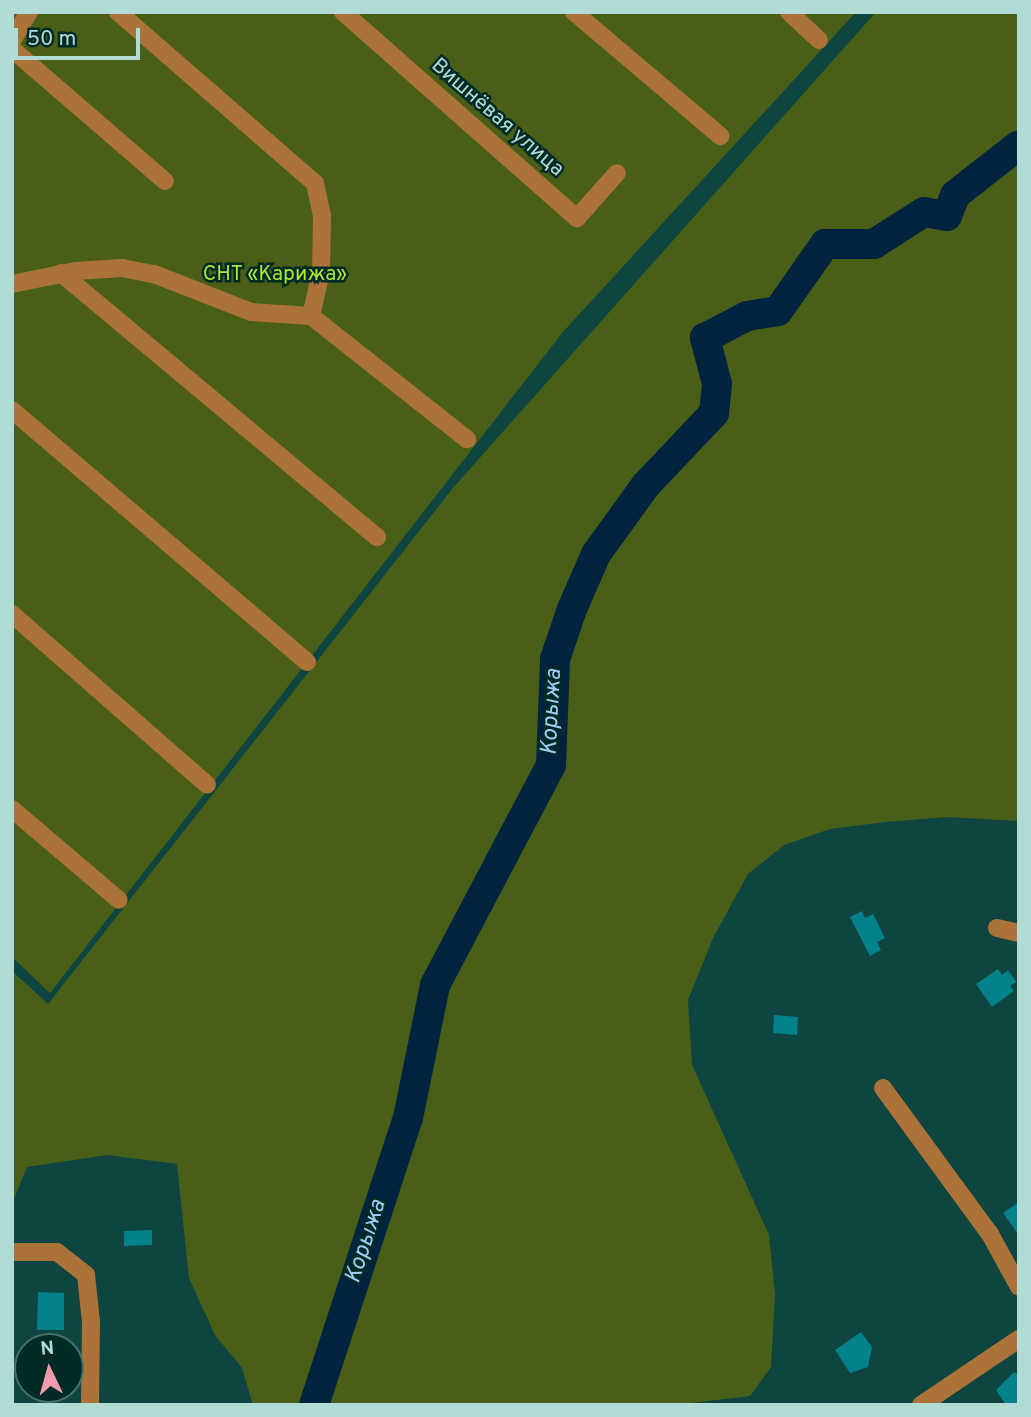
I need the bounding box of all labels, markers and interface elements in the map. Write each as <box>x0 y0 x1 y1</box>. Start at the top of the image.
scale bar <box>18 14 144 58</box>
text: 50 m <box>27 26 76 53</box>
street label: Вишнёвая улица <box>426 54 568 182</box>
park label: СНТ «Карижа» <box>202 262 348 288</box>
water label: Корыжа <box>537 668 569 756</box>
water label: Корыжа <box>341 1197 393 1287</box>
north arrow <box>14 1333 84 1403</box>
text: N <box>39 1337 55 1362</box>

